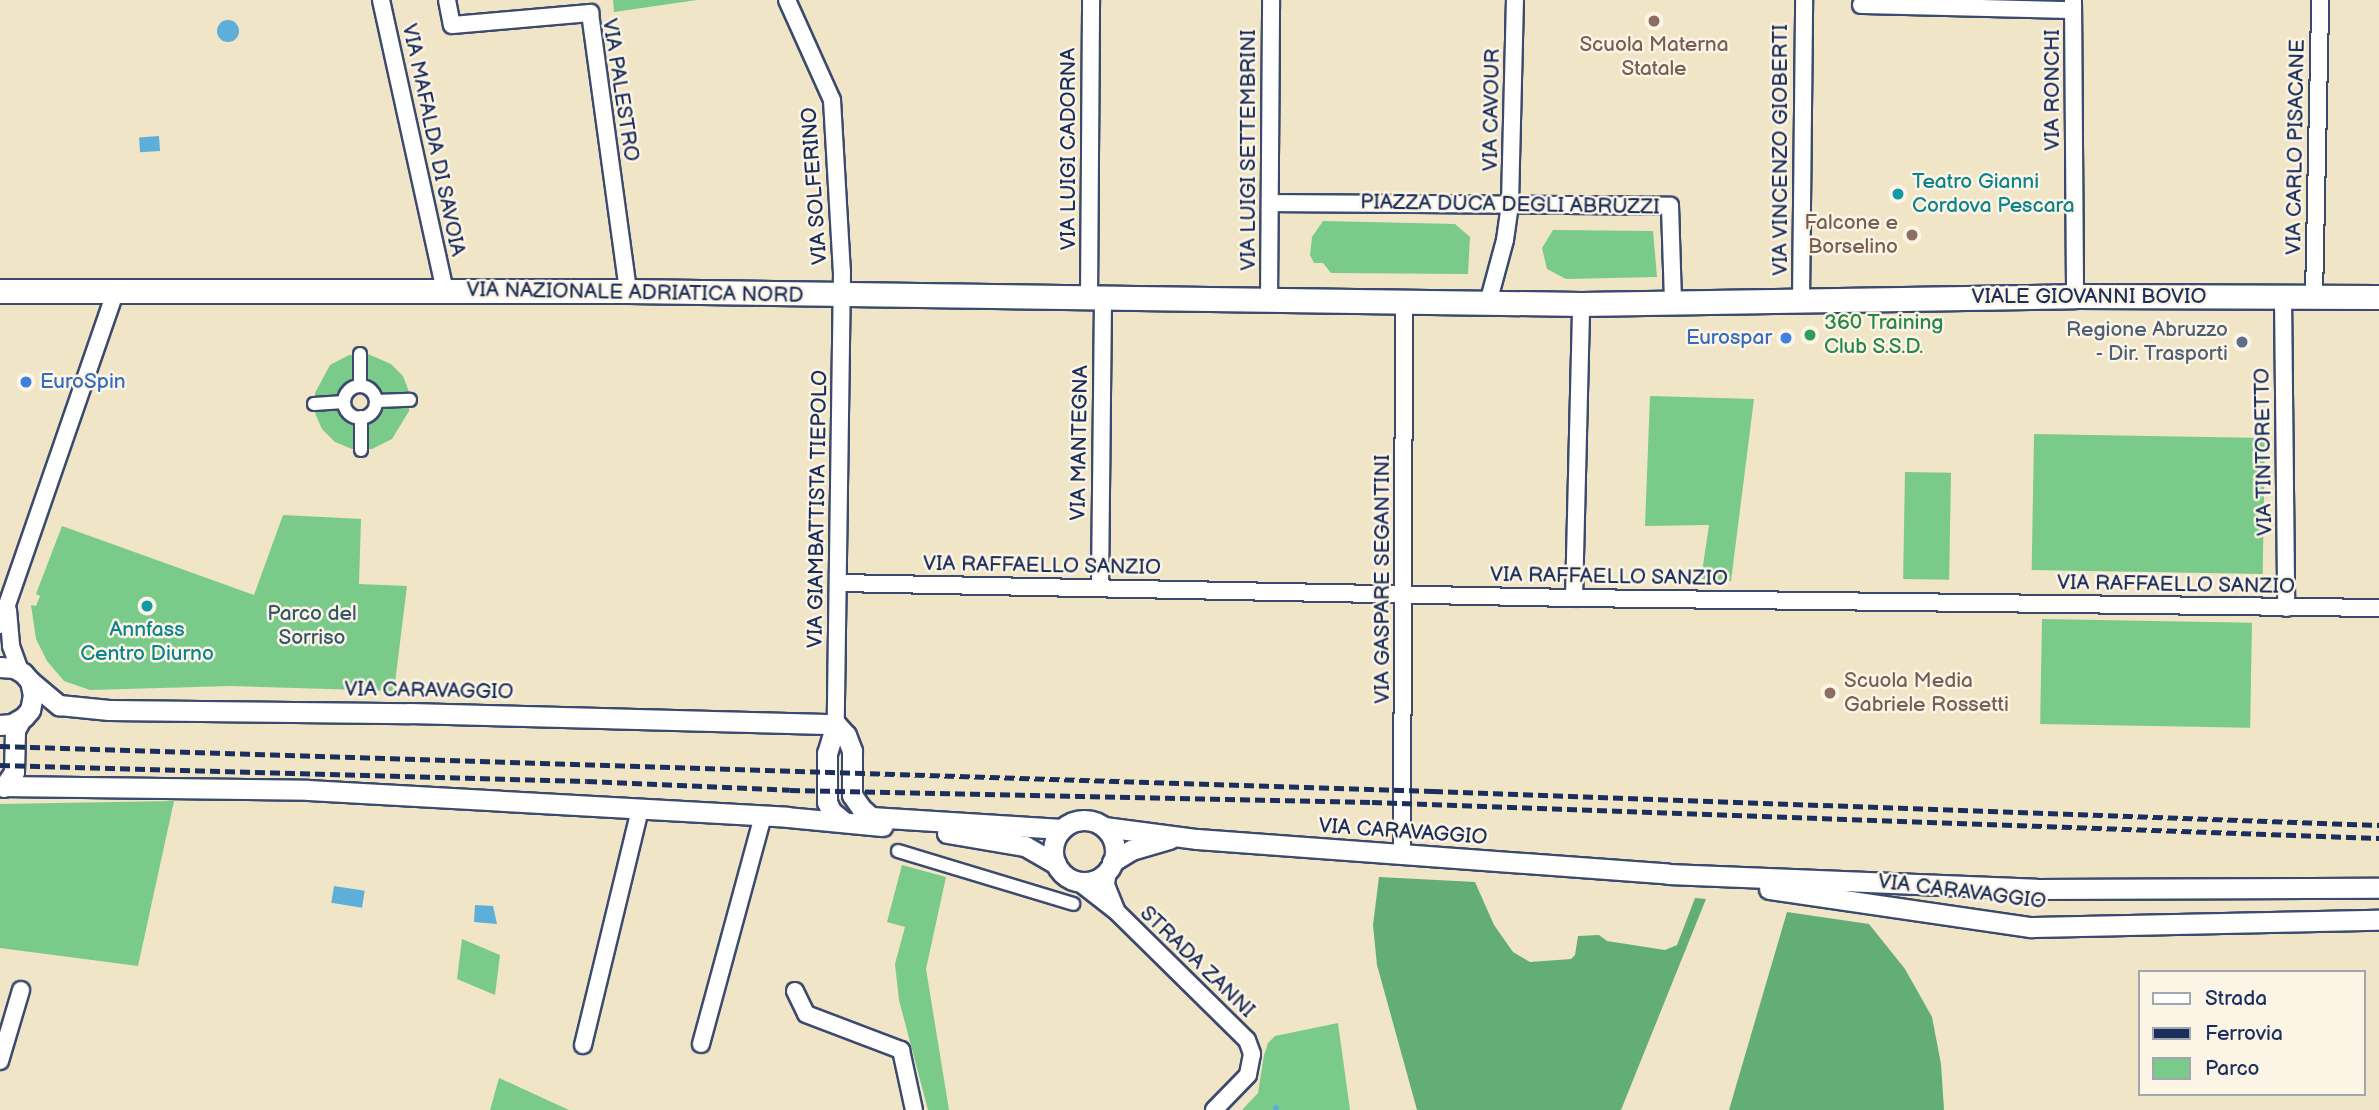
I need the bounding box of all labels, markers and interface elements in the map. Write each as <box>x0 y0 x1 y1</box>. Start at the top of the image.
marker: Scuola Materna Statale <box>1646 13 1662 29</box>
street label: VIA PALESTRO <box>596 17 644 163</box>
street label: VIA MAFALDA DI SAVOIA <box>396 21 470 259</box>
street label: VIA VINCENZO GIOBERTI <box>1768 24 1794 276</box>
street label: VIA LUIGI SETTEMBRINI <box>1236 29 1262 271</box>
street label: VIA RONCHI <box>2040 29 2066 151</box>
place label: Scuola Materna Statale <box>1579 32 1729 82</box>
street label: VIA CARLO PISACANE <box>2282 39 2310 255</box>
street label: VIA LUIGI CADORNA <box>1056 48 1082 250</box>
street label: VIA CAVOUR <box>1478 48 1506 172</box>
street label: VIA SOLFERINO <box>797 106 833 266</box>
place label: Teatro Gianni Cordova Pescara <box>1912 169 2075 219</box>
marker: Teatro Gianni Cordova Pescara <box>1890 186 1906 202</box>
street label: PIAZZA DUCA DEGLI ABRUZZI <box>1360 190 1660 220</box>
place label: Falcone e Borselino <box>1804 210 1898 260</box>
marker: Falcone e Borselino <box>1904 227 1920 243</box>
street label: VIA NAZIONALE ADRIATICA NORD <box>466 277 804 309</box>
street label: VIALE GIOVANNI BOVIO <box>1971 284 2207 310</box>
place label: 360 Training Club S.S.D. <box>1824 310 1944 360</box>
place label: Regione Abruzzo - Dir. Trasporti <box>2066 317 2228 367</box>
place label: Eurospar <box>1686 325 1772 351</box>
marker: 360 Training Club S.S.D. <box>1802 327 1818 343</box>
marker: Eurospar <box>1778 330 1794 346</box>
marker: Regione Abruzzo - Dir. Trasporti <box>2234 334 2250 350</box>
street label: VIA MANTEGNA <box>1066 365 1094 521</box>
street label: VIA TINTORETTO <box>2250 367 2278 537</box>
place label: EuroSpin <box>40 369 126 395</box>
street label: VIA GIAMBATTISTA TIEPOLO <box>803 369 833 649</box>
marker: EuroSpin <box>18 374 34 390</box>
street label: VIA GASPARE SEGANTINI <box>1370 454 1396 704</box>
street label: VIA RAFFAELLO SANZIO <box>923 551 1161 581</box>
street label: VIA RAFFAELLO SANZIO <box>1490 562 1728 592</box>
street label: VIA RAFFAELLO SANZIO <box>2057 570 2295 600</box>
marker: Annfass Centro Diurno <box>139 598 155 614</box>
park label: Parco del Sorriso <box>267 601 357 651</box>
place label: Annfass Centro Diurno <box>80 617 214 667</box>
place label: Scuola Media Gabriele Rossetti <box>1844 668 2009 718</box>
street label: VIA CARAVAGGIO <box>344 677 514 705</box>
marker: Scuola Media Gabriele Rossetti <box>1822 685 1838 701</box>
street label: VIA CARAVAGGIO <box>1318 814 1488 850</box>
street label: VIA CARAVAGGIO <box>1876 869 2048 915</box>
street label: STRADA ZANNI <box>1134 901 1260 1023</box>
legend <box>2138 970 2365 1096</box>
text: Strada <box>2205 986 2267 1011</box>
text: Ferrovia <box>2205 1021 2283 1046</box>
text: Parco <box>2205 1056 2260 1081</box>

